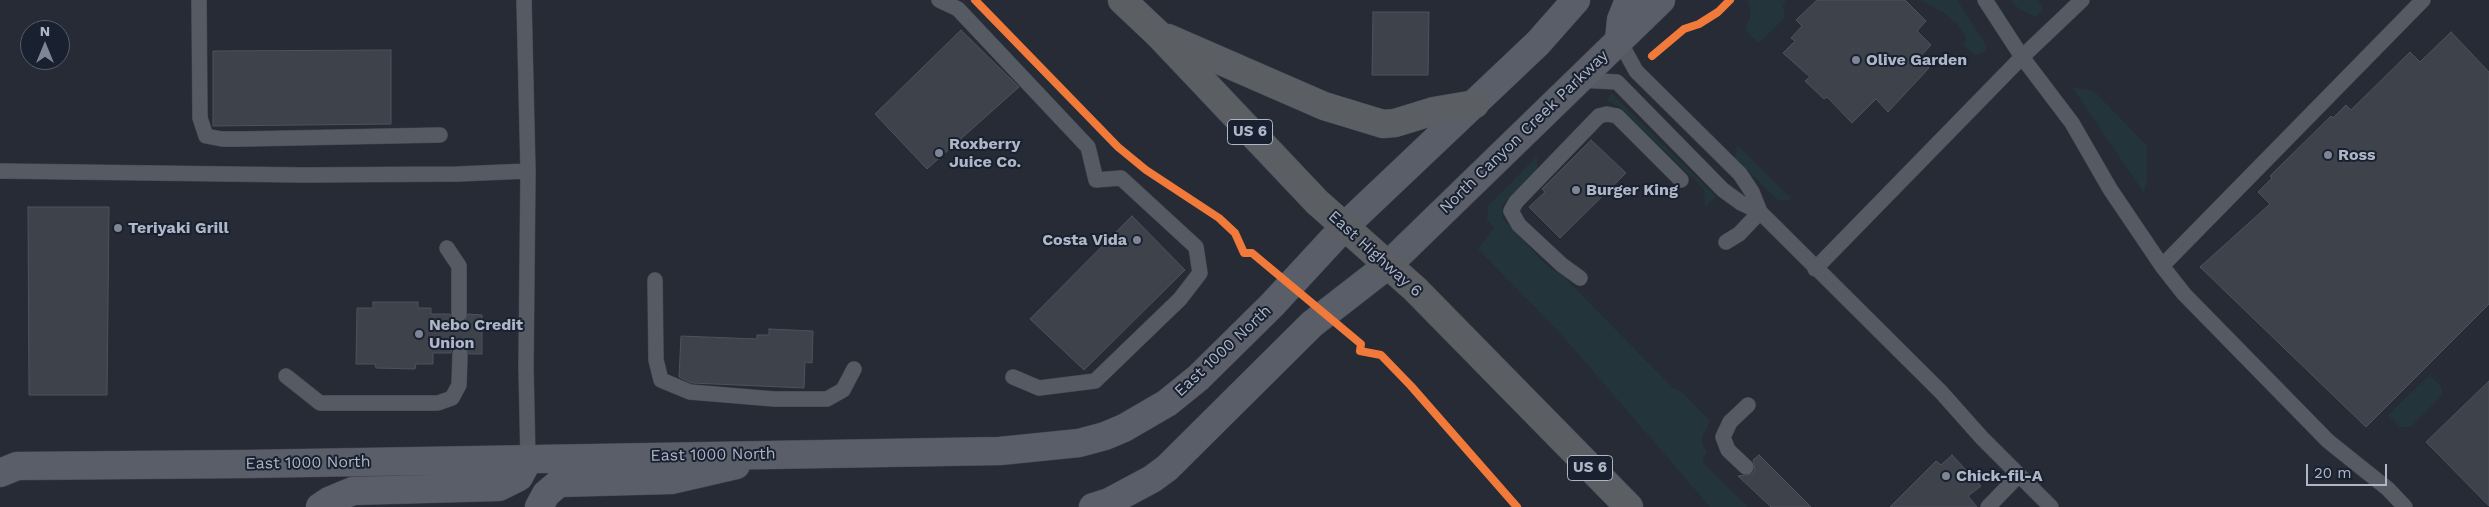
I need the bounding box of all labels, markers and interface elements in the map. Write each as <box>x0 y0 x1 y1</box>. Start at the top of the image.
north arrow <box>20 20 70 70</box>
text: N <box>40 23 50 39</box>
street label: North Canyon Creek Parkway <box>1436 46 1612 218</box>
place label: Olive Garden <box>1866 50 1967 70</box>
marker: Olive Garden <box>1850 54 1862 66</box>
road number: US 6 <box>1228 120 1272 144</box>
place label: Roxberry Juice Co. <box>949 134 1021 172</box>
place label: Ross <box>2338 145 2376 165</box>
marker: Roxberry Juice Co. <box>933 147 945 159</box>
marker: Ross <box>2322 149 2334 161</box>
place label: Burger King <box>1586 180 1678 200</box>
marker: Burger King <box>1570 184 1582 196</box>
street label: East Highway 6 <box>1324 207 1426 301</box>
place label: Teriyaki Grill <box>128 218 229 238</box>
marker: Teriyaki Grill <box>112 222 124 234</box>
place label: Costa Vida <box>1042 230 1127 250</box>
marker: Costa Vida <box>1131 234 1143 246</box>
street label: East 1000 North <box>1171 301 1275 401</box>
place label: Nebo Credit Union <box>429 315 523 353</box>
marker: Nebo Credit Union <box>413 328 425 340</box>
street label: East 1000 North <box>650 444 776 466</box>
street label: East 1000 North <box>245 452 371 474</box>
scale bar <box>2309 454 2390 486</box>
road number: US 6 <box>1568 456 1612 480</box>
text: 20 m <box>2314 464 2352 482</box>
place label: Chick-fil-A <box>1956 466 2043 486</box>
marker: Chick-fil-A <box>1940 470 1952 482</box>

